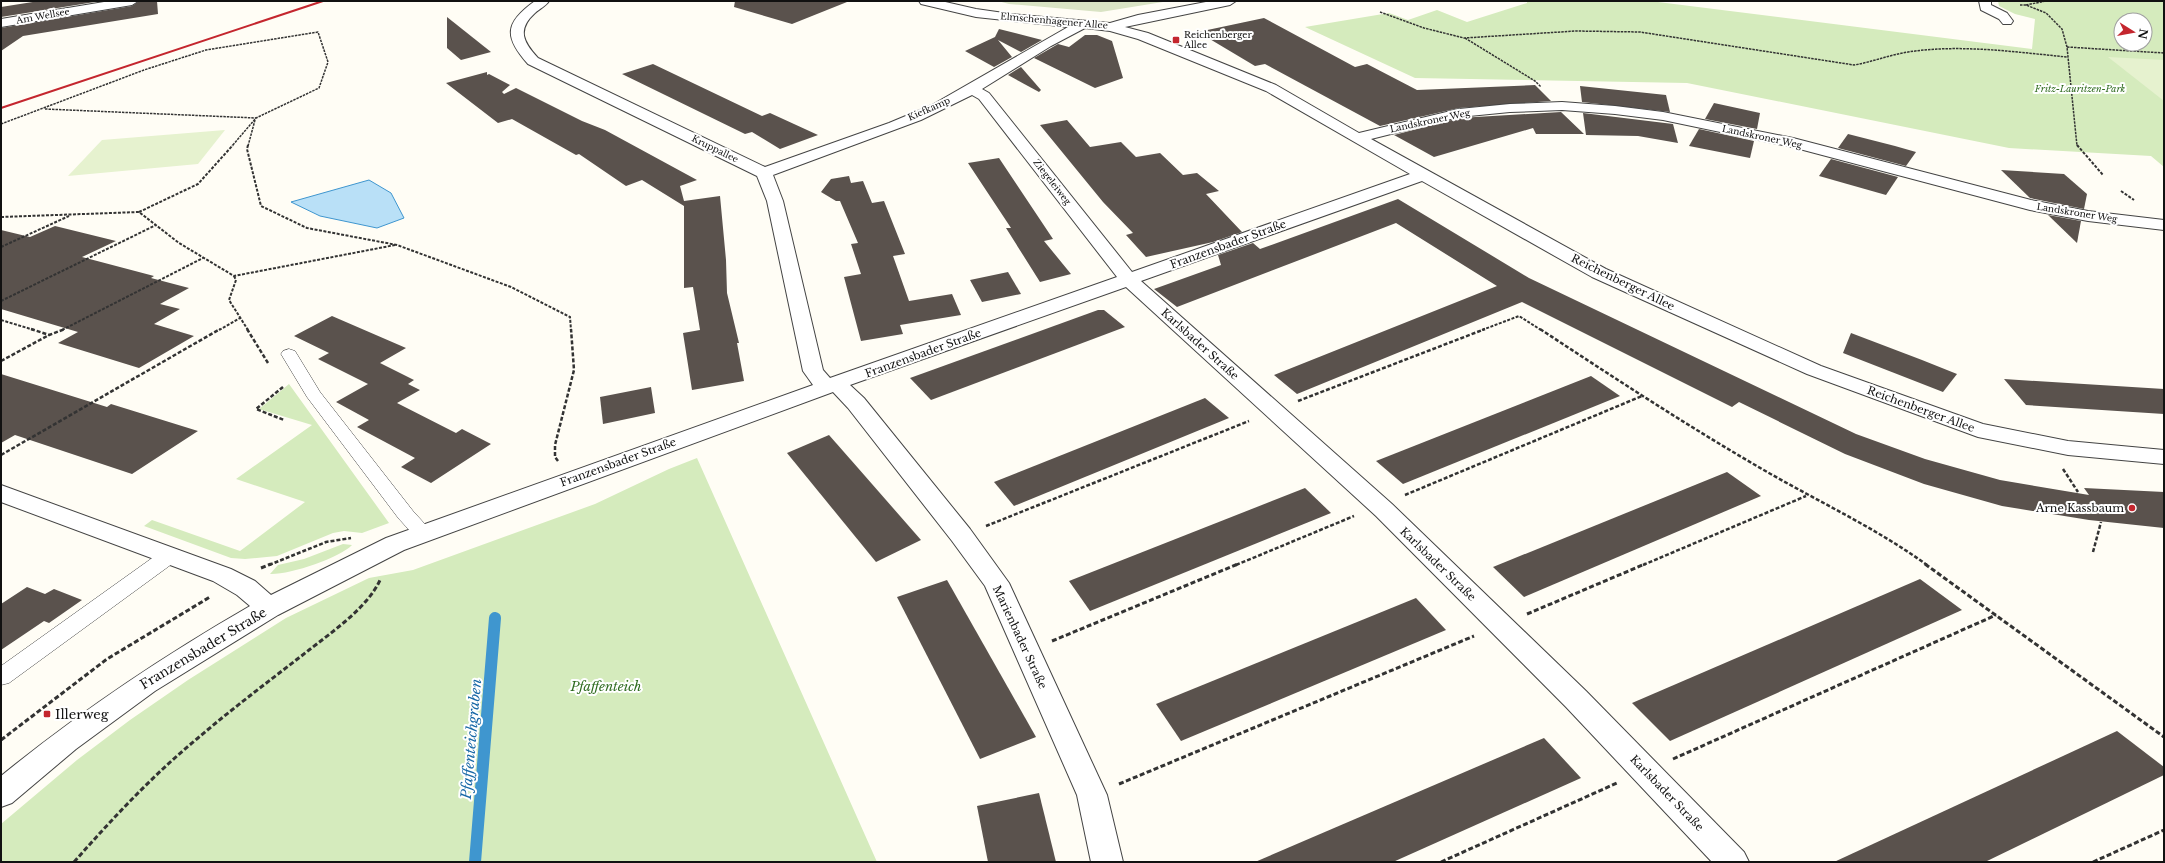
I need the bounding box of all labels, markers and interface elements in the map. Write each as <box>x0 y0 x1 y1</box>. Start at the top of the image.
street label: Am Wellsee <box>14 5 71 26</box>
street label: Elmschenhagener Allee <box>1000 10 1108 31</box>
north arrow <box>2113 12 2153 52</box>
text: N <box>2135 27 2151 41</box>
place label: Reichenberger Allee <box>1183 29 1252 50</box>
marker: Reichenberger Allee <box>1171 35 1181 45</box>
park label: Fritz-Lauritzen-Park <box>2034 83 2126 94</box>
street label: Kiefkamp <box>906 94 952 123</box>
street label: Landskroner Weg <box>1389 107 1472 134</box>
street label: Landskroner Weg <box>1721 123 1804 150</box>
street label: Kruppallee <box>690 132 740 165</box>
street label: Ziegeleiweg <box>1031 157 1074 207</box>
street label: Landskroner Weg <box>2036 201 2119 224</box>
street label: Franzensbader Straße <box>1168 216 1288 272</box>
street label: Reichenberger Allee <box>1569 251 1677 313</box>
street label: Karlsbader Straße <box>1158 305 1242 383</box>
street label: Franzensbader Straße <box>863 325 983 381</box>
street label: Reichenberger Allee <box>1865 383 1977 435</box>
street label: Franzensbader Straße <box>558 434 678 490</box>
place label: Arne Kassbaum <box>2035 501 2124 515</box>
marker: Arne Kassbaum <box>2127 503 2137 513</box>
street label: Karlsbader Straße <box>1397 524 1479 604</box>
street label: Marienbader Straße <box>990 583 1050 691</box>
street label: Franzensbader Straße <box>137 604 270 693</box>
water label: Pfaffenteichgraben <box>457 678 485 801</box>
park label: Pfaffenteich <box>570 678 641 695</box>
place label: Illerweg <box>55 706 109 723</box>
marker: Illerweg <box>42 709 52 719</box>
street label: Karlsbader Straße <box>1627 752 1707 834</box>

